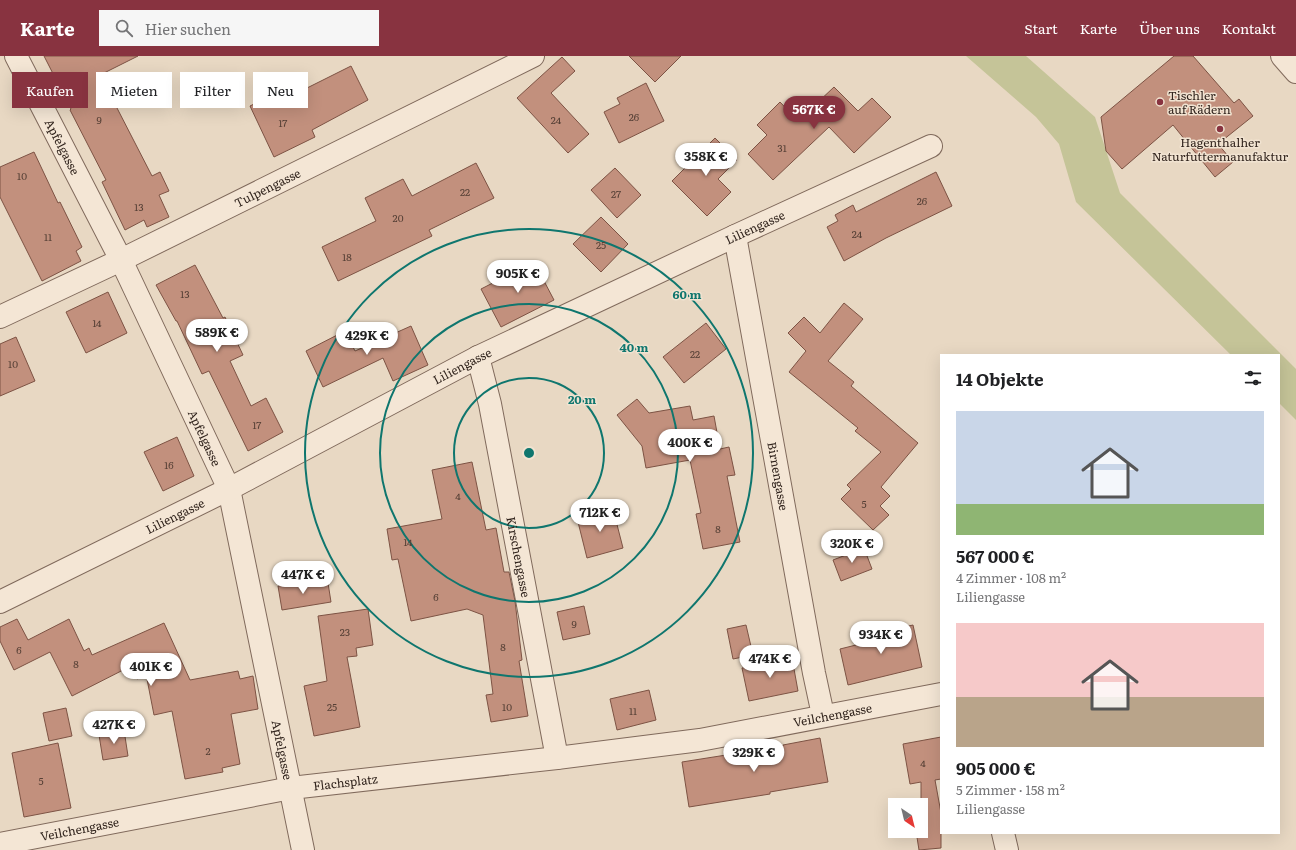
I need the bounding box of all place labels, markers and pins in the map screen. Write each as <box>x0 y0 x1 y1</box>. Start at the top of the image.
place label: Tischler auf Rädern <box>1168 86 1231 118</box>
pin: 567K € <box>781 96 847 130</box>
marker: Tischler auf Rädern <box>1155 97 1165 107</box>
marker: Hagenthalher Naturfuttermanufaktur <box>1215 124 1225 134</box>
place label: Hagenthalher Naturfuttermanufaktur <box>1152 133 1289 165</box>
pin: 358K € <box>673 143 739 177</box>
pin: 905K € <box>485 260 551 294</box>
pin: 589K € <box>184 319 250 353</box>
pin: 429K € <box>334 322 400 356</box>
pin: 400K € <box>657 429 723 463</box>
centre of rings <box>522 446 536 460</box>
pin: 712K € <box>567 499 633 533</box>
pin: 320K € <box>819 530 885 564</box>
pin: 447K € <box>270 561 336 595</box>
pin: 934K € <box>848 621 914 655</box>
pin: 474K € <box>737 645 803 679</box>
pin: 401K € <box>118 653 184 687</box>
pin: 427K € <box>81 711 147 745</box>
pin: 329K € <box>721 739 787 773</box>

